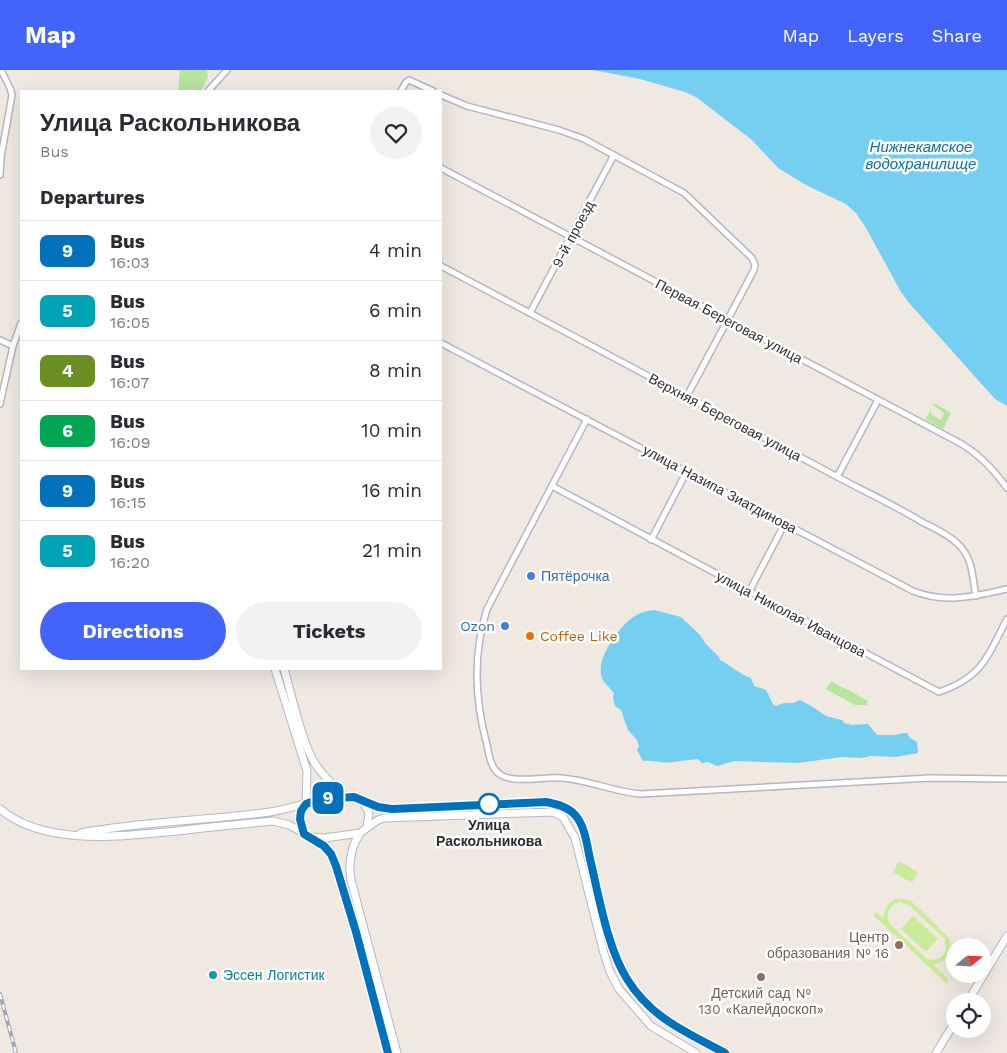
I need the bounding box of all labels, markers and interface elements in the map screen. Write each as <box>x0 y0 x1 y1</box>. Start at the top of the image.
text: Map <box>25 21 76 49</box>
text: Map <box>782 25 819 46</box>
text: Layers <box>847 25 904 46</box>
text: Share <box>932 25 982 46</box>
button: heart <box>370 107 422 159</box>
text: Улица Раскольникова <box>40 109 300 137</box>
water label: Нижнекамское водохранилище <box>866 138 976 173</box>
text: Bus <box>40 142 69 161</box>
text: Departures <box>40 186 145 209</box>
street label: 9-й проезд <box>549 198 597 270</box>
text: Bus <box>110 230 145 253</box>
text: 4 min <box>369 239 422 262</box>
text: 9 <box>62 240 73 261</box>
text: 16:03 <box>110 253 150 272</box>
street label: Первая Береговая улица <box>653 275 805 367</box>
text: Bus <box>110 290 145 313</box>
text: 6 min <box>369 299 422 322</box>
text: 5 <box>62 300 73 321</box>
text: 16:05 <box>110 313 150 332</box>
text: Bus <box>110 350 145 373</box>
text: 8 min <box>369 359 422 382</box>
text: 4 <box>62 360 73 381</box>
street label: Верхняя Береговая улица <box>646 370 804 464</box>
text: 16:07 <box>110 373 149 392</box>
text: Bus <box>110 410 145 433</box>
text: 10 min <box>361 419 422 442</box>
text: 6 <box>62 420 73 441</box>
text: 16:09 <box>110 433 151 452</box>
street label: улица Назипа Зиатдинова <box>640 442 800 536</box>
text: Bus <box>110 470 145 493</box>
text: 16 min <box>362 479 422 502</box>
text: 9 <box>62 480 73 501</box>
text: 16:15 <box>110 493 146 512</box>
text: Bus <box>110 530 145 553</box>
text: 21 min <box>362 539 422 562</box>
text: 5 <box>62 540 73 561</box>
text: 16:20 <box>110 553 150 572</box>
place label: Пятёрочка <box>541 568 610 584</box>
street label: улица Николая Иванцова <box>714 568 869 660</box>
marker: Пятёрочка <box>525 570 537 582</box>
button: Directions <box>40 602 226 660</box>
button: Tickets <box>236 602 422 660</box>
place label: Ozon <box>460 618 495 634</box>
marker: Ozon <box>499 620 511 632</box>
place label: Coffee Like <box>540 628 617 644</box>
marker: Coffee Like <box>524 630 536 642</box>
line badge: 9 <box>312 782 344 814</box>
text: 9 <box>322 787 334 808</box>
marker: Улица Раскольникова <box>478 793 500 815</box>
place label: Улица Раскольникова <box>436 817 542 849</box>
place label: Центр образования № 16 <box>767 929 889 961</box>
north arrow <box>946 938 991 982</box>
map controls <box>946 938 991 1038</box>
marker: Центр образования № 16 <box>893 939 905 951</box>
place label: Эссен Логистик <box>223 967 325 983</box>
marker: Эссен Логистик <box>207 969 219 981</box>
marker: Детский сад № 130 «Калейдоскоп» <box>755 971 767 983</box>
place label: Детский сад № 130 «Калейдоскоп» <box>698 985 824 1017</box>
button: locate <box>946 993 991 1038</box>

